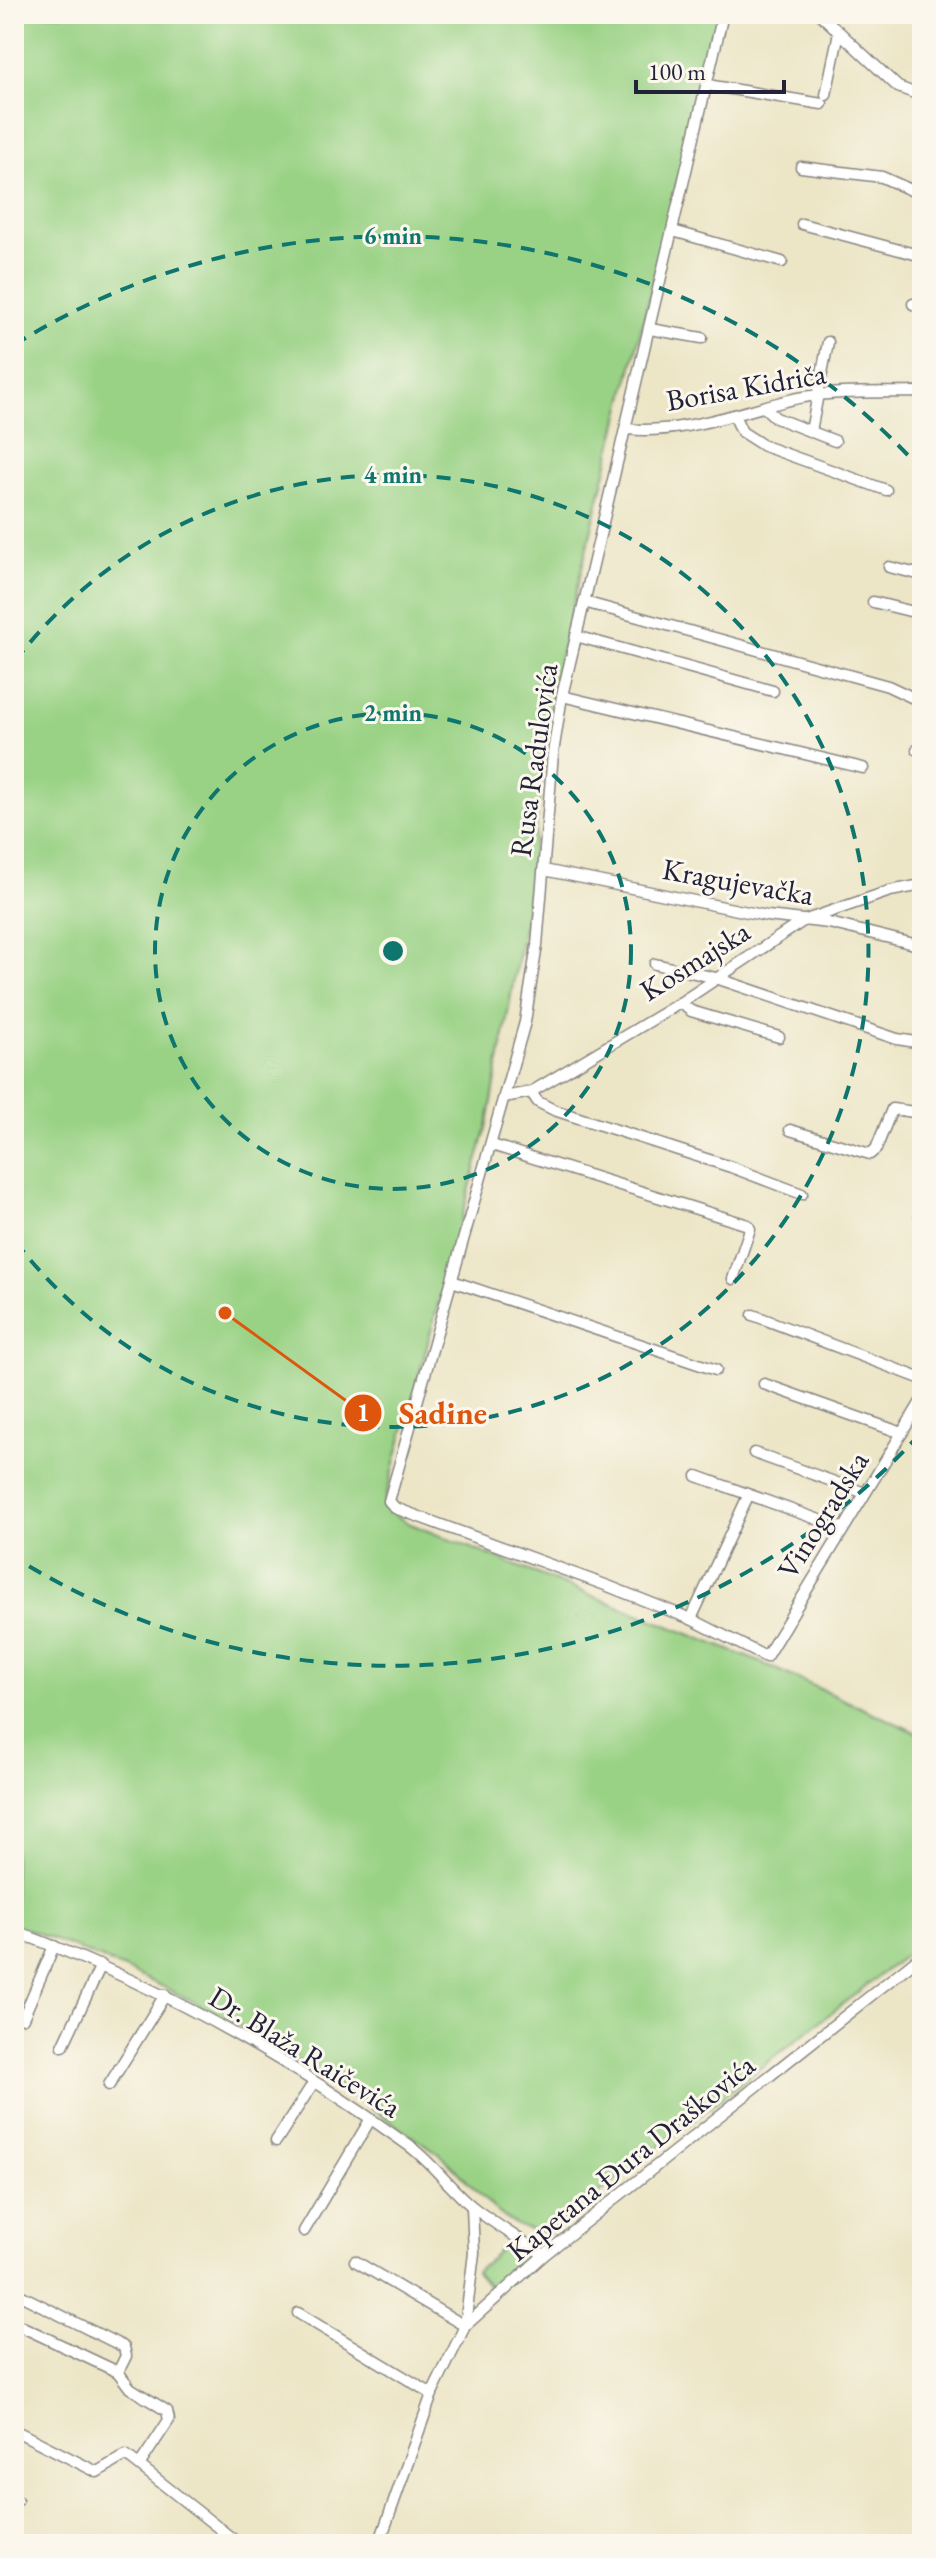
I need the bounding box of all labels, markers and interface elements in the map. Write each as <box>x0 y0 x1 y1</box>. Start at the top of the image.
scale bar <box>636 44 784 94</box>
text: 100 m <box>648 56 706 87</box>
text: 6 min <box>364 220 423 251</box>
street label: Borisa Kidriča <box>663 353 829 420</box>
text: 4 min <box>364 459 423 490</box>
street label: Rusa Radulovića <box>501 661 566 859</box>
text: 2 min <box>364 697 423 728</box>
street label: Kragujevačka <box>660 849 817 914</box>
street label: Kosmajska <box>632 912 757 1010</box>
centre of rings <box>379 937 407 965</box>
callout: Sadine <box>343 1385 503 1441</box>
text: Sadine <box>399 1392 487 1434</box>
text: 1 <box>357 1397 369 1428</box>
street label: Vinogradska <box>768 1444 877 1586</box>
street label: Dr. Blaža Raičevića <box>202 1977 409 2126</box>
street label: Kapetana Đura Draškovića <box>499 2045 763 2270</box>

